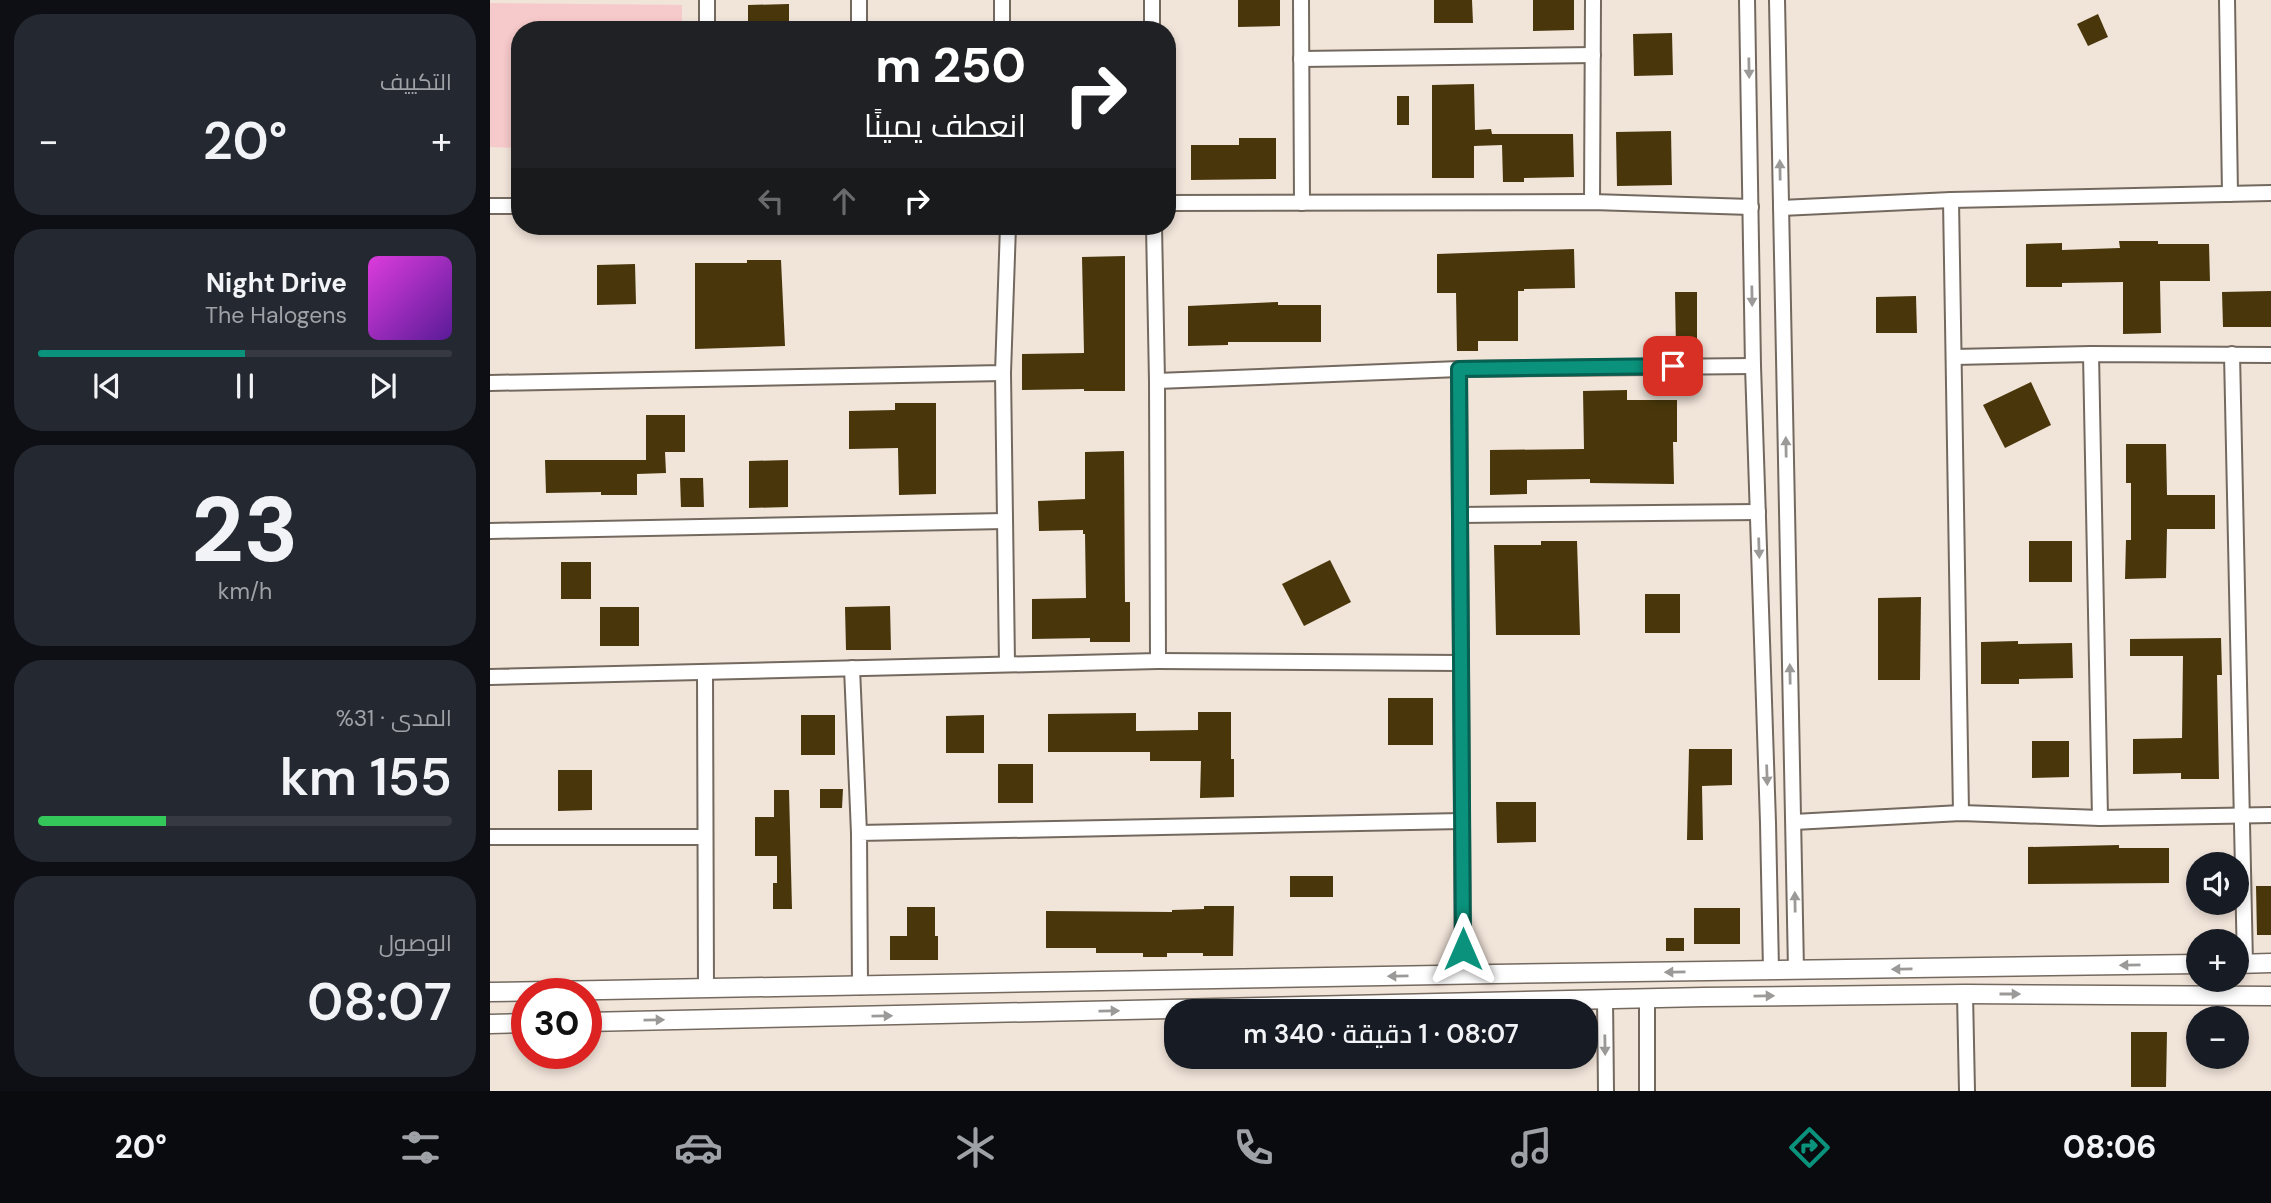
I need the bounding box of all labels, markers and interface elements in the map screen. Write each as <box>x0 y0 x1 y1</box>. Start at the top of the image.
text: 250 m <box>875 33 1026 97</box>
icon: right <box>1050 49 1141 140</box>
one-way arrow <box>1743 57 1755 79</box>
text: التكييف <box>380 67 452 97</box>
text: انعطف يمينًا <box>864 105 1026 147</box>
text: 20° <box>203 107 287 175</box>
text: − <box>38 116 59 166</box>
text: + <box>431 116 452 166</box>
one-way arrow <box>1774 159 1786 181</box>
icon: left <box>752 182 790 220</box>
icon: ahead <box>825 182 863 220</box>
icon: right <box>898 182 936 220</box>
text: Night Drive <box>206 266 347 300</box>
one-way arrow <box>1746 285 1758 307</box>
text: The Halogens <box>205 300 347 330</box>
pin <box>1643 336 1703 396</box>
icon: arrive <box>1654 347 1692 385</box>
icon: previous <box>88 367 126 405</box>
icon: pause <box>226 367 264 405</box>
icon: next <box>364 367 402 405</box>
one-way arrow <box>1780 436 1791 458</box>
text: 23 <box>191 471 299 589</box>
one-way arrow <box>1753 537 1765 559</box>
text: km/h <box>218 576 272 606</box>
one-way arrow <box>1785 663 1796 685</box>
text: المدى · 31% <box>336 703 452 733</box>
text: 155 km <box>280 743 452 811</box>
one-way arrow <box>1761 764 1772 786</box>
map controls <box>2186 852 2249 1069</box>
button: sound <box>2186 852 2249 915</box>
one-way arrow <box>1789 891 1801 913</box>
position arrow <box>1426 912 1500 986</box>
text: الوصول <box>379 928 452 958</box>
button: + <box>2186 929 2249 992</box>
one-way arrow <box>2119 960 2141 971</box>
one-way arrow <box>1891 963 1913 974</box>
one-way arrow <box>1664 966 1686 977</box>
text: 08:07 <box>307 968 452 1036</box>
one-way arrow <box>1387 970 1409 982</box>
speed limit sign: 30 <box>511 978 602 1069</box>
one-way arrow <box>2000 989 2022 1000</box>
one-way arrow <box>1753 990 1775 1002</box>
one-way arrow <box>1099 1005 1121 1016</box>
button: − <box>2186 1006 2249 1069</box>
one-way arrow <box>871 1010 893 1022</box>
one-way arrow <box>644 1015 666 1026</box>
text: 08:07 · 1 دقيقة · 340 m <box>1243 1017 1519 1051</box>
one-way arrow <box>1600 1034 1611 1056</box>
icon: filters <box>396 1123 445 1172</box>
icon: car <box>674 1123 723 1172</box>
icon: climate <box>951 1123 1000 1172</box>
icon: phone <box>1229 1123 1278 1172</box>
icon: music <box>1507 1123 1556 1172</box>
icon: directions <box>1785 1123 1834 1172</box>
text: 20° <box>114 1126 167 1168</box>
text: 08:06 <box>2063 1126 2157 1168</box>

